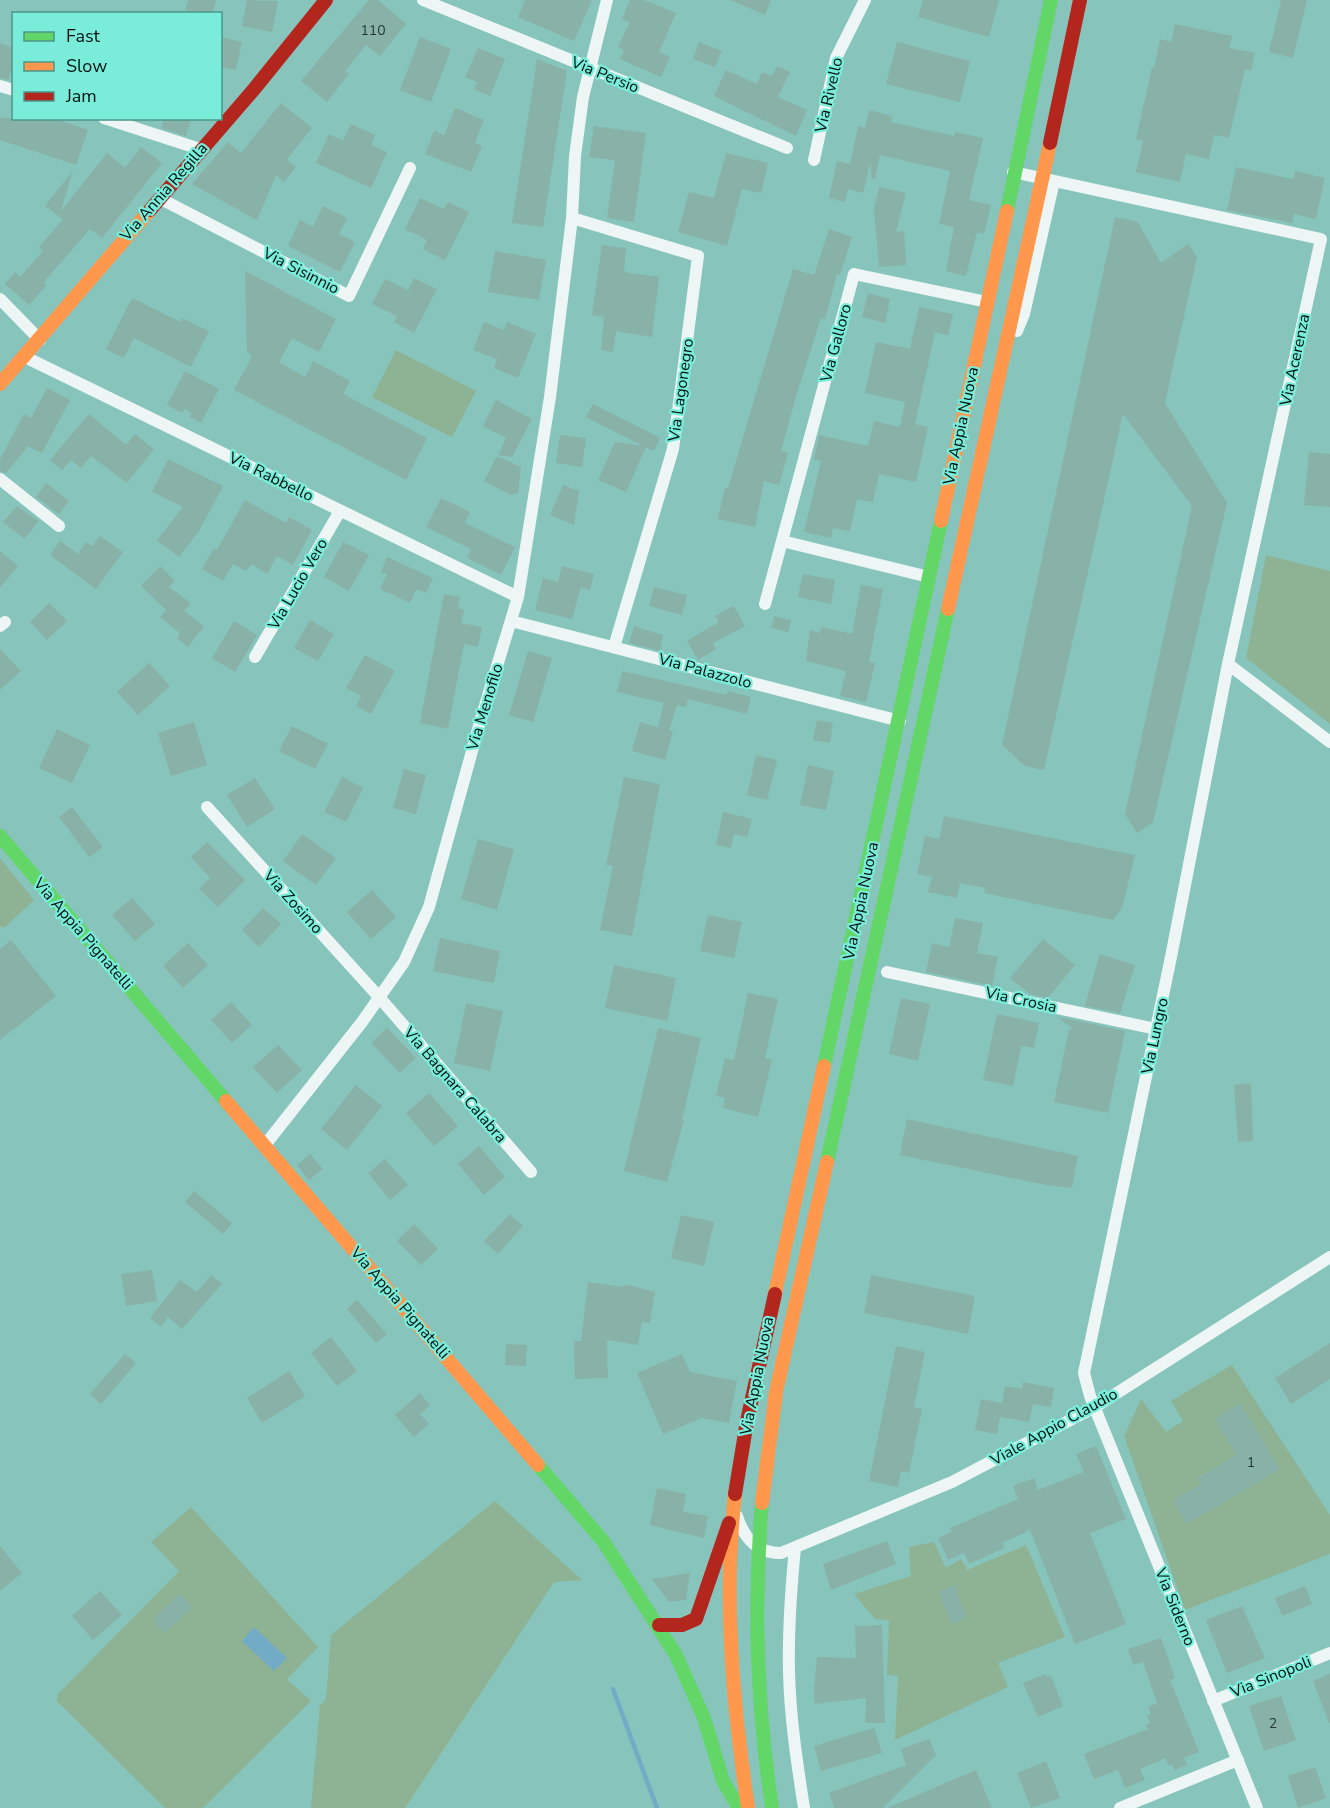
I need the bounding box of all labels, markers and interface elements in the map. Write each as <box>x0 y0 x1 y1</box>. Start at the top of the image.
legend <box>12 12 222 120</box>
house number: 110 <box>360 21 386 40</box>
text: Fast <box>66 24 101 48</box>
street label: Via Persio <box>567 51 642 99</box>
text: Slow <box>66 54 107 78</box>
street label: Via Rivello <box>809 55 848 136</box>
text: Jam <box>65 84 97 108</box>
street label: Via Annia Regilla <box>115 138 213 247</box>
street label: Via Sisinnio <box>258 242 343 300</box>
street label: Via Galloro <box>815 301 857 386</box>
street label: Via Acerenza <box>1274 312 1316 409</box>
street label: Via Lagonegro <box>663 337 699 444</box>
street label: Via Appia Nuova <box>938 365 984 488</box>
street label: Via Rabbello <box>224 447 317 507</box>
street label: Via Lucio Vero <box>262 534 333 635</box>
street label: Via Palazzolo <box>655 648 754 694</box>
street label: Via Menofilo <box>461 661 509 754</box>
street label: Via Appia Nuova <box>838 840 884 963</box>
street label: Via Zosimo <box>258 864 328 939</box>
street label: Via Appia Pignatelli <box>27 872 138 995</box>
street label: Via Crosia <box>982 981 1059 1018</box>
street label: Via Lungro <box>1136 996 1174 1077</box>
street label: Via Bagnara Calabra <box>398 1021 512 1148</box>
street label: Via Appia Pignatelli <box>344 1241 455 1364</box>
street label: Via Appia Nuova <box>735 1315 779 1438</box>
street label: Viale Appio Claudio <box>986 1383 1122 1472</box>
house number: 1 <box>1247 1453 1255 1472</box>
street label: Via Siderno <box>1149 1564 1201 1649</box>
street label: Via Sinopoli <box>1226 1651 1315 1704</box>
house number: 2 <box>1269 1714 1277 1733</box>

